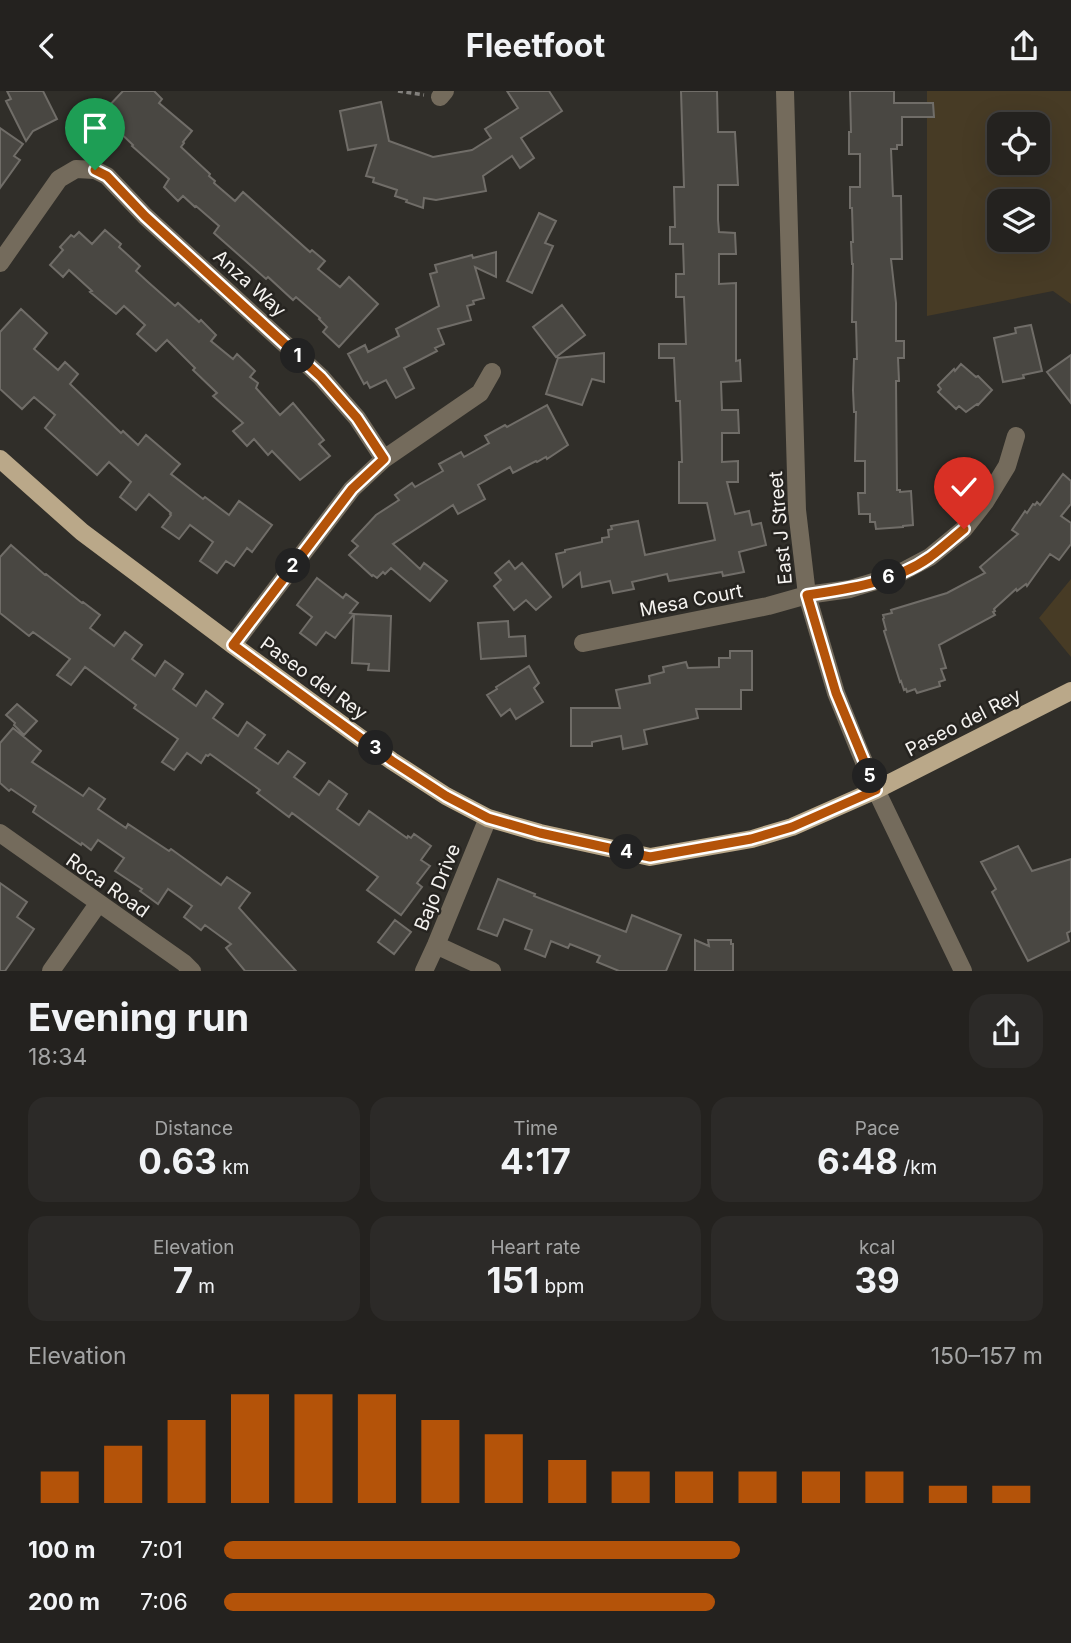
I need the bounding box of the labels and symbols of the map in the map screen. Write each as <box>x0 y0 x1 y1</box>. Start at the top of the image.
pin <box>65 98 125 170</box>
street label: Anza Way <box>209 245 291 322</box>
pin: 1 <box>280 338 316 373</box>
pin <box>934 457 994 529</box>
street label: East J Street <box>764 470 797 585</box>
pin: 2 <box>276 549 310 583</box>
pin: 6 <box>872 559 906 595</box>
street label: Mesa Court <box>638 579 745 622</box>
street label: Paseo del Rey <box>256 632 372 725</box>
street label: Paseo del Rey <box>902 683 1025 761</box>
pin: 3 <box>358 731 394 765</box>
pin: 5 <box>852 759 888 793</box>
pin: 4 <box>610 835 644 869</box>
street label: Bajo Drive <box>410 840 465 934</box>
street label: Roca Road <box>62 848 154 922</box>

